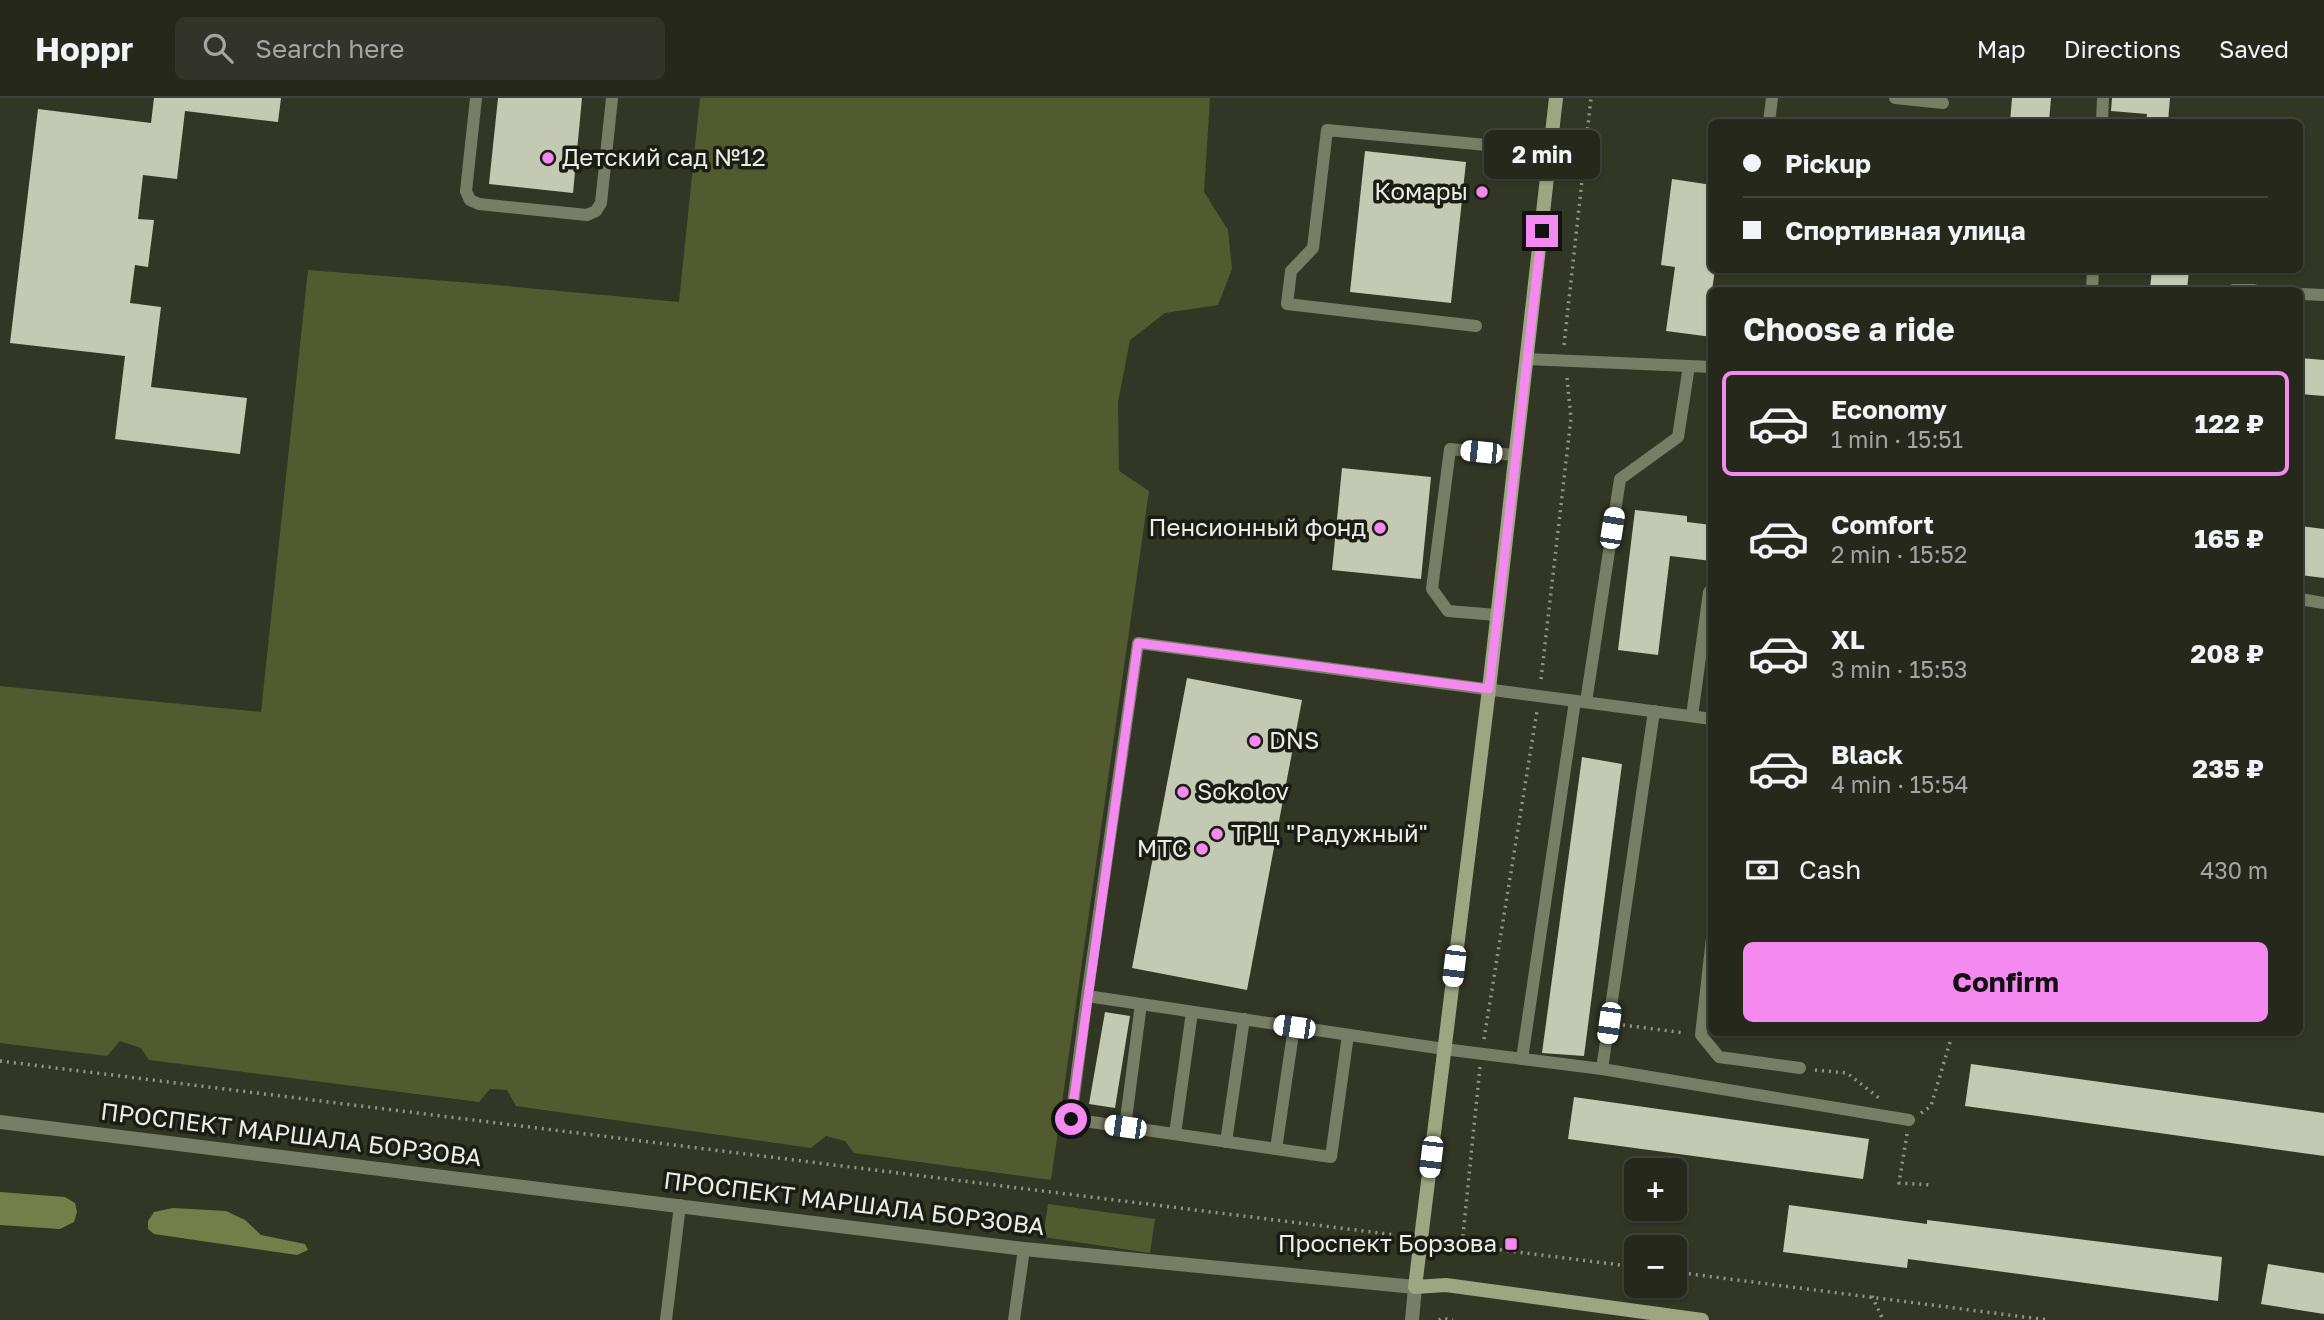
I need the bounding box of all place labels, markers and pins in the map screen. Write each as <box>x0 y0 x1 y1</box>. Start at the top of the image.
place label: Детский сад №12 <box>562 142 766 171</box>
marker: Детский сад №12 <box>540 150 556 166</box>
place label: Комары <box>1374 176 1468 205</box>
marker: Комары <box>1474 184 1490 200</box>
place label: Пенсионный фонд <box>1149 512 1366 541</box>
marker: Пенсионный фонд <box>1372 520 1388 536</box>
place label: DNS <box>1269 725 1319 754</box>
marker: DNS <box>1247 733 1263 749</box>
place label: Sokolov <box>1197 776 1289 805</box>
marker: Sokolov <box>1175 784 1191 800</box>
place label: ТРЦ "Радужный" <box>1231 818 1428 847</box>
marker: ТРЦ "Радужный" <box>1209 826 1225 842</box>
place label: МТС <box>1137 833 1188 862</box>
marker: МТС <box>1194 841 1210 857</box>
place label: Проспект Борзова <box>1278 1228 1497 1257</box>
marker: Проспект Борзова <box>1503 1236 1519 1252</box>

